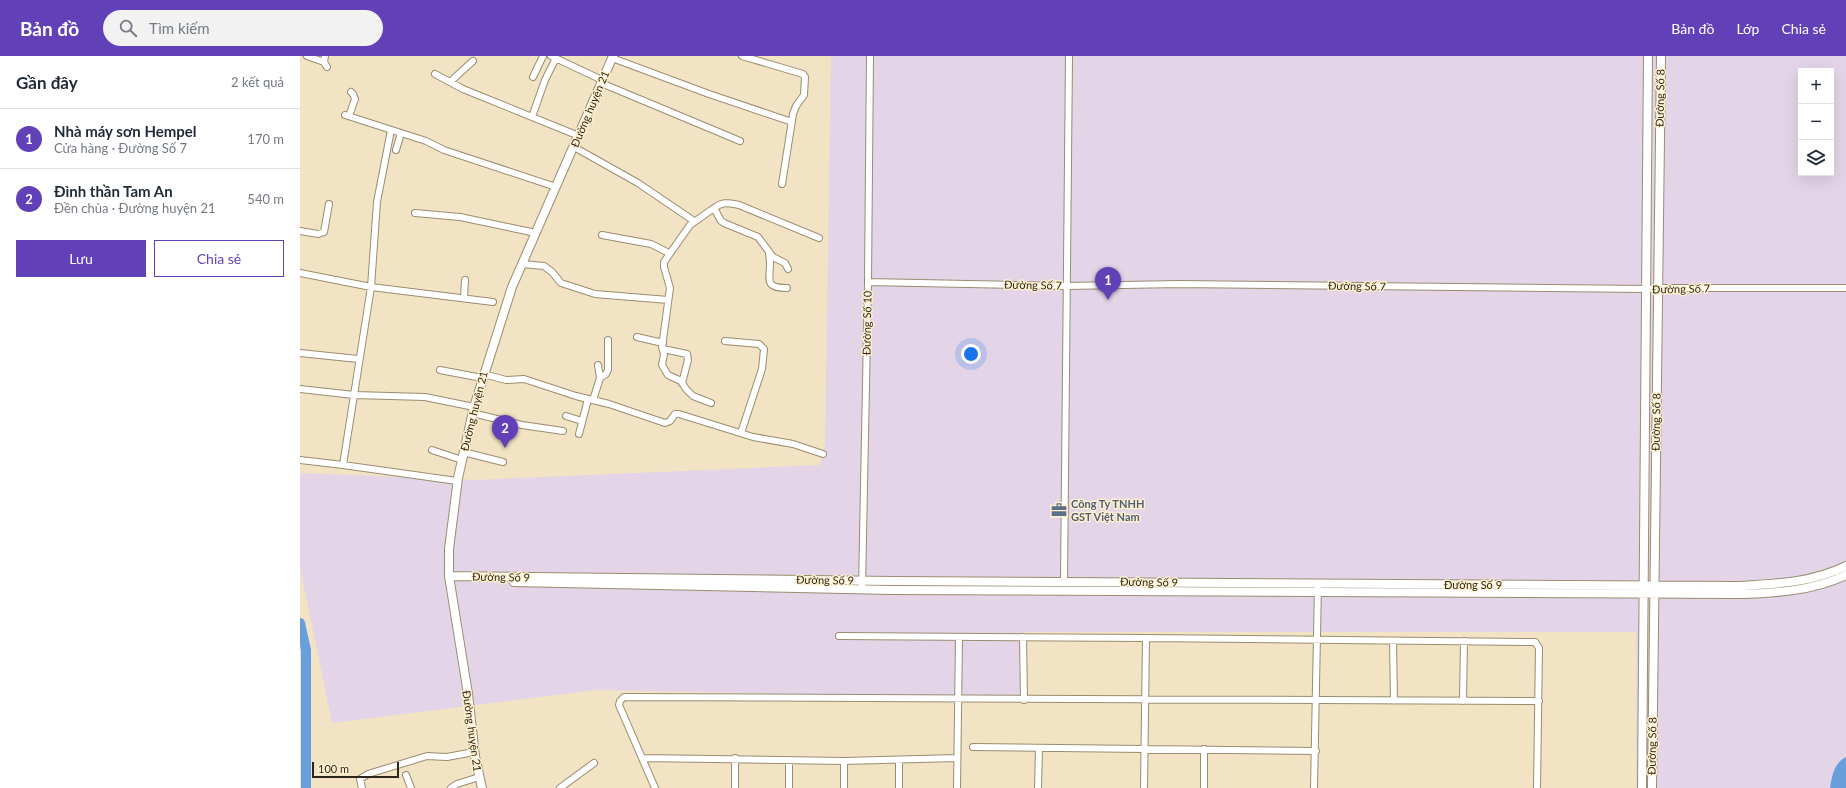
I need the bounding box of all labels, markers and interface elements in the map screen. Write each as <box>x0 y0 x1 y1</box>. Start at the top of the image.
search box <box>103 10 383 46</box>
text: Bản đồ <box>20 17 79 40</box>
icon: search <box>117 17 139 39</box>
text: Tìm kiếm <box>149 19 210 37</box>
text: Bản đồ <box>1671 20 1714 37</box>
text: Lớp <box>1736 20 1759 37</box>
text: Chia sẻ <box>1781 20 1826 37</box>
map controls <box>1798 68 1834 176</box>
button: + <box>1798 68 1834 104</box>
street label: Đường huyện 21 <box>568 69 612 149</box>
street label: Đường Số 8 <box>1652 69 1667 127</box>
text: Gần đây <box>16 72 78 93</box>
text: 2 kết quả <box>231 74 284 90</box>
button: − <box>1798 104 1834 140</box>
text: Nhà máy sơn Hempel <box>54 122 197 140</box>
text: 1 <box>25 131 33 147</box>
text: 170 m <box>247 131 284 147</box>
text: Cửa hàng · Đường Số 7 <box>54 140 187 156</box>
button: layers <box>1798 140 1834 176</box>
text: Đình thần Tam An <box>54 182 173 200</box>
text: 2 <box>25 191 33 207</box>
text: 540 m <box>247 191 284 207</box>
text: Đền chùa · Đường huyện 21 <box>54 200 215 216</box>
button: Lưu <box>16 240 146 277</box>
button: Chia sẻ <box>154 240 284 277</box>
pin: 1 <box>1095 267 1121 300</box>
street label: Đường Số 7 <box>1004 277 1062 292</box>
street label: Đường Số 7 <box>1328 278 1386 293</box>
street label: Đường Số 7 <box>1652 281 1710 296</box>
street label: Đường Số 10 <box>859 290 874 355</box>
your location <box>961 344 981 364</box>
street label: Đường huyện 21 <box>457 370 490 452</box>
street label: Đường Số 8 <box>1648 393 1663 451</box>
pin: 2 <box>492 415 518 448</box>
place label: Công Ty TNHH GST Việt Nam <box>1071 497 1144 523</box>
office icon: Công Ty TNHH GST Việt Nam <box>1050 501 1068 519</box>
street label: Đường Số 9 <box>472 569 530 584</box>
street label: Đường Số 9 <box>796 572 854 587</box>
street label: Đường Số 9 <box>1120 574 1178 589</box>
street label: Đường Số 9 <box>1444 578 1502 591</box>
street label: Đường huyện 21 <box>460 689 485 772</box>
street label: Đường Số 8 <box>1644 717 1659 775</box>
scale bar <box>312 760 399 779</box>
text: 100 m <box>318 762 349 775</box>

